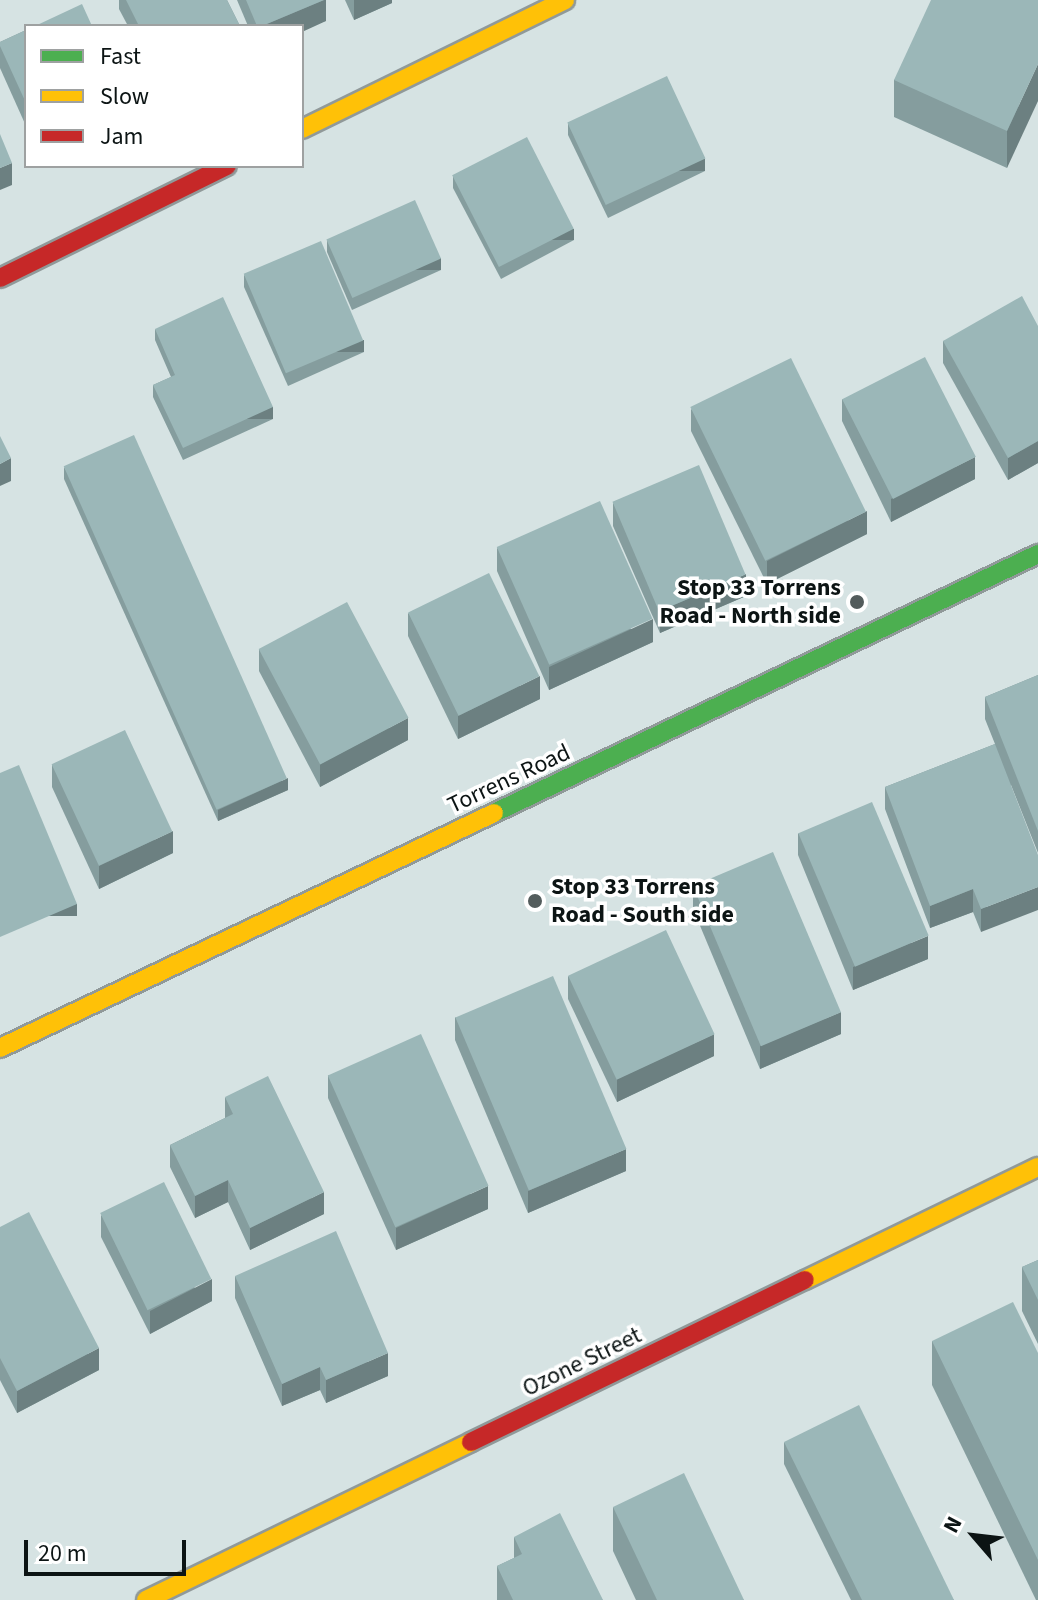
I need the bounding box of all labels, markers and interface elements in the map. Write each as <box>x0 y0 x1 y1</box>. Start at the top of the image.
legend <box>24 24 304 168</box>
text: Fast <box>100 39 141 74</box>
text: Slow <box>100 79 149 114</box>
text: Jam <box>100 119 144 154</box>
place label: Stop 33 Torrens Road - North side <box>660 574 841 630</box>
marker: Stop 33 Torrens Road - North side <box>848 593 866 611</box>
street label: Torrens Road <box>443 738 575 820</box>
place label: Stop 33 Torrens Road - South side <box>551 873 734 929</box>
marker: Stop 33 Torrens Road - South side <box>526 892 544 910</box>
street label: Ozone Street <box>518 1321 646 1403</box>
north arrow <box>934 1496 1014 1576</box>
text: N <box>935 1511 970 1539</box>
scale bar <box>28 1524 190 1574</box>
text: 20 m <box>38 1536 87 1571</box>

